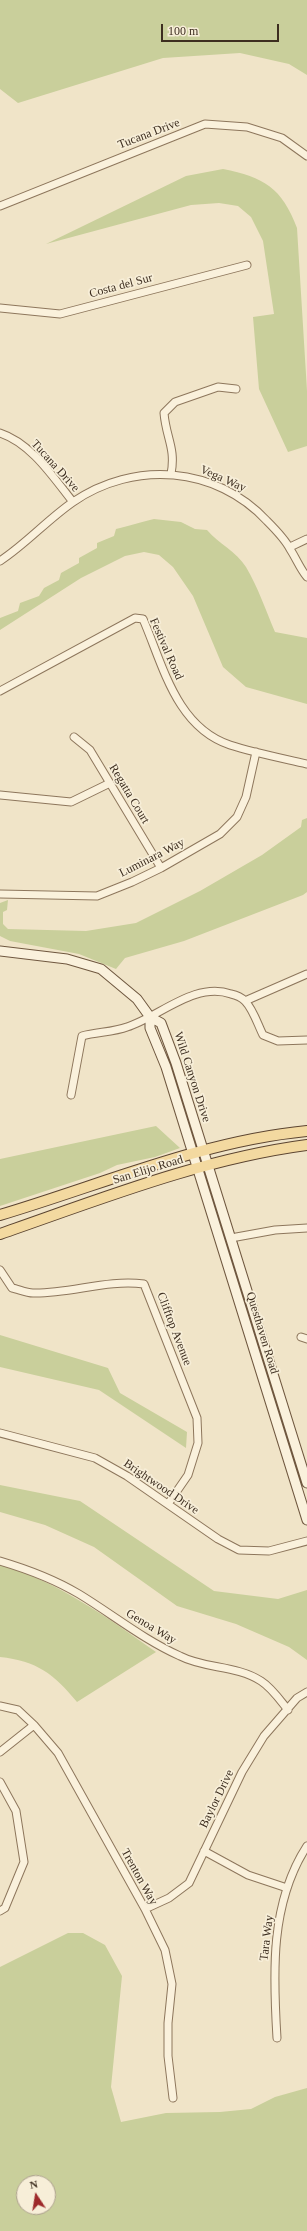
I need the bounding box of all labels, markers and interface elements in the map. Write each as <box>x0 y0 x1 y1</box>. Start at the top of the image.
scale bar <box>163 16 281 42</box>
text: 100 m <box>168 24 198 38</box>
street label: Tucana Drive <box>116 116 182 152</box>
street label: Costa del Sur <box>88 271 154 301</box>
street label: Tucana Drive <box>28 437 82 495</box>
street label: Vega Way <box>198 463 248 495</box>
street label: Festival Road <box>146 616 186 682</box>
street label: Regatta Court <box>106 762 152 826</box>
street label: Luminara Way <box>117 835 187 881</box>
street label: Wild Canyon Drive <box>171 1030 213 1124</box>
street label: San Elijo Road <box>111 1152 185 1188</box>
street label: Clifftop Avenue <box>153 1290 195 1368</box>
street label: Questhaven Road <box>243 1290 281 1376</box>
street label: Brightwood Drive <box>121 1457 201 1517</box>
street label: Genoa Way <box>123 1606 179 1648</box>
street label: Baylor Drive <box>197 1768 237 1830</box>
street label: Trenton Way <box>118 1846 160 1908</box>
street label: Tara Way <box>257 1914 277 1962</box>
north arrow <box>16 2175 56 2215</box>
text: N <box>29 2178 39 2191</box>

